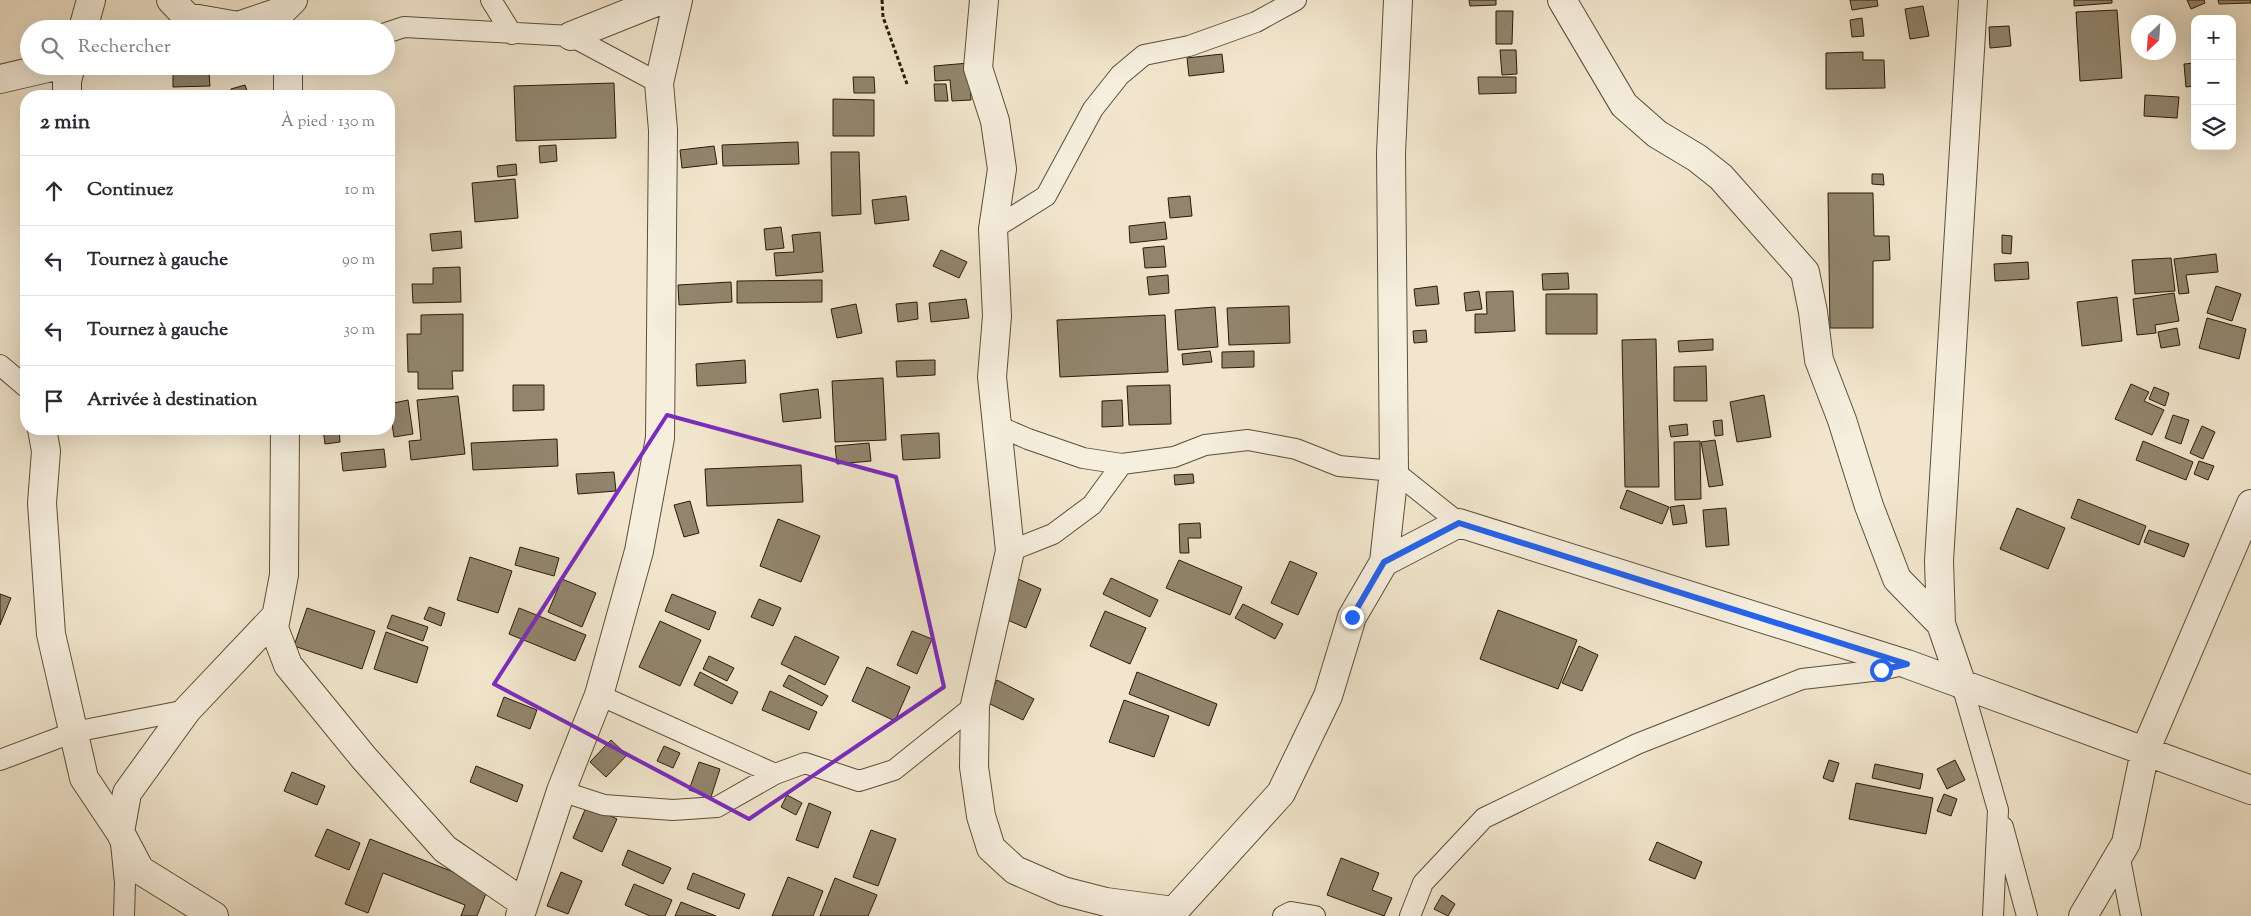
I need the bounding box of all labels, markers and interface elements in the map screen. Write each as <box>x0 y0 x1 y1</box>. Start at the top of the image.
north arrow <box>2131 15 2176 60</box>
map controls <box>2191 15 2236 150</box>
button: + <box>2191 15 2236 60</box>
search box <box>20 20 395 75</box>
icon: search <box>38 34 66 62</box>
text: Rechercher <box>78 34 171 61</box>
button: − <box>2191 60 2236 105</box>
button: layers <box>2191 105 2236 150</box>
text: 2 min <box>40 108 90 138</box>
text: À pied · 130 m <box>281 111 375 134</box>
icon: ahead <box>40 177 68 205</box>
text: Continuez <box>87 177 173 204</box>
text: 10 m <box>345 179 375 202</box>
icon: left <box>40 247 68 275</box>
text: Tournez à gauche <box>87 247 228 274</box>
text: 90 m <box>342 249 375 272</box>
icon: left <box>40 317 68 345</box>
text: Tournez à gauche <box>87 317 228 344</box>
text: 30 m <box>344 319 375 342</box>
icon: arrive <box>40 387 68 415</box>
text: Arrivée à destination <box>87 387 258 414</box>
route end <box>1341 606 1364 629</box>
route start <box>1870 659 1893 682</box>

